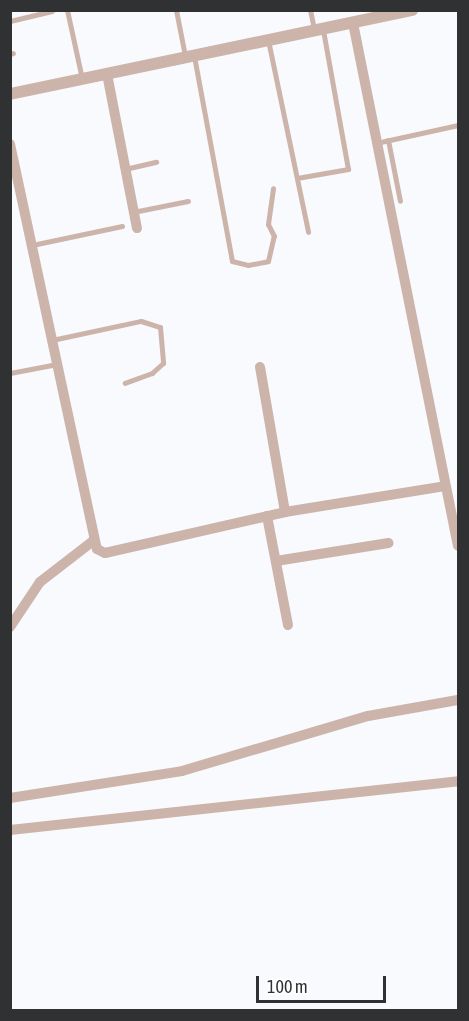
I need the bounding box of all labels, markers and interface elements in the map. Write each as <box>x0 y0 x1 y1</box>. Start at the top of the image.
scale bar <box>259 964 390 1002</box>
text: 100 m <box>267 976 308 997</box>

